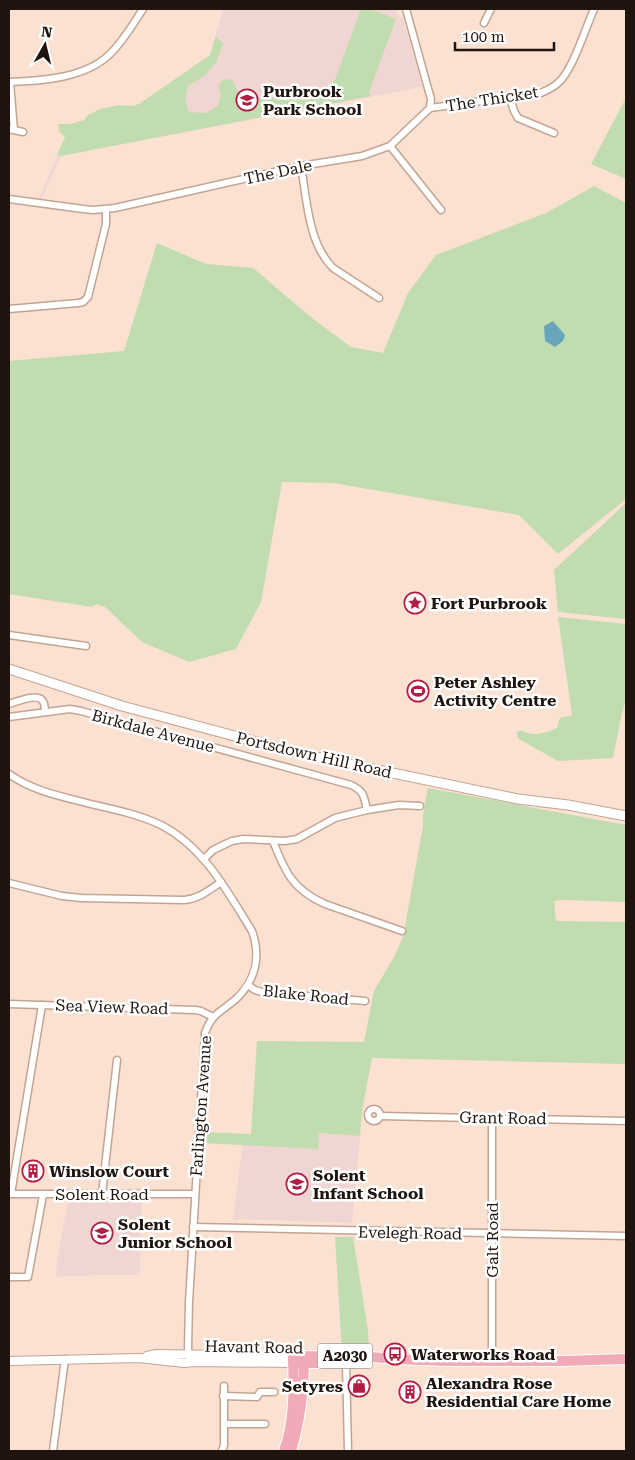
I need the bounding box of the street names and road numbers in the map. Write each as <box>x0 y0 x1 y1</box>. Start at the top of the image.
street label: The Thicket <box>444 82 540 116</box>
street label: The Dale <box>242 156 314 188</box>
street label: Birkdale Avenue <box>90 706 217 757</box>
street label: Portsdown Hill Road <box>234 728 394 782</box>
street label: Blake Road <box>262 981 350 1009</box>
street label: Sea View Road <box>55 996 169 1018</box>
street label: Farlington Avenue <box>187 1035 215 1177</box>
street label: Grant Road <box>459 1108 547 1128</box>
street label: Solent Road <box>55 1185 149 1204</box>
street label: Galt Road <box>483 1202 502 1278</box>
street label: Evelegh Road <box>358 1223 462 1243</box>
street label: Havant Road <box>204 1337 304 1357</box>
road number: A2030 <box>318 1344 372 1368</box>

